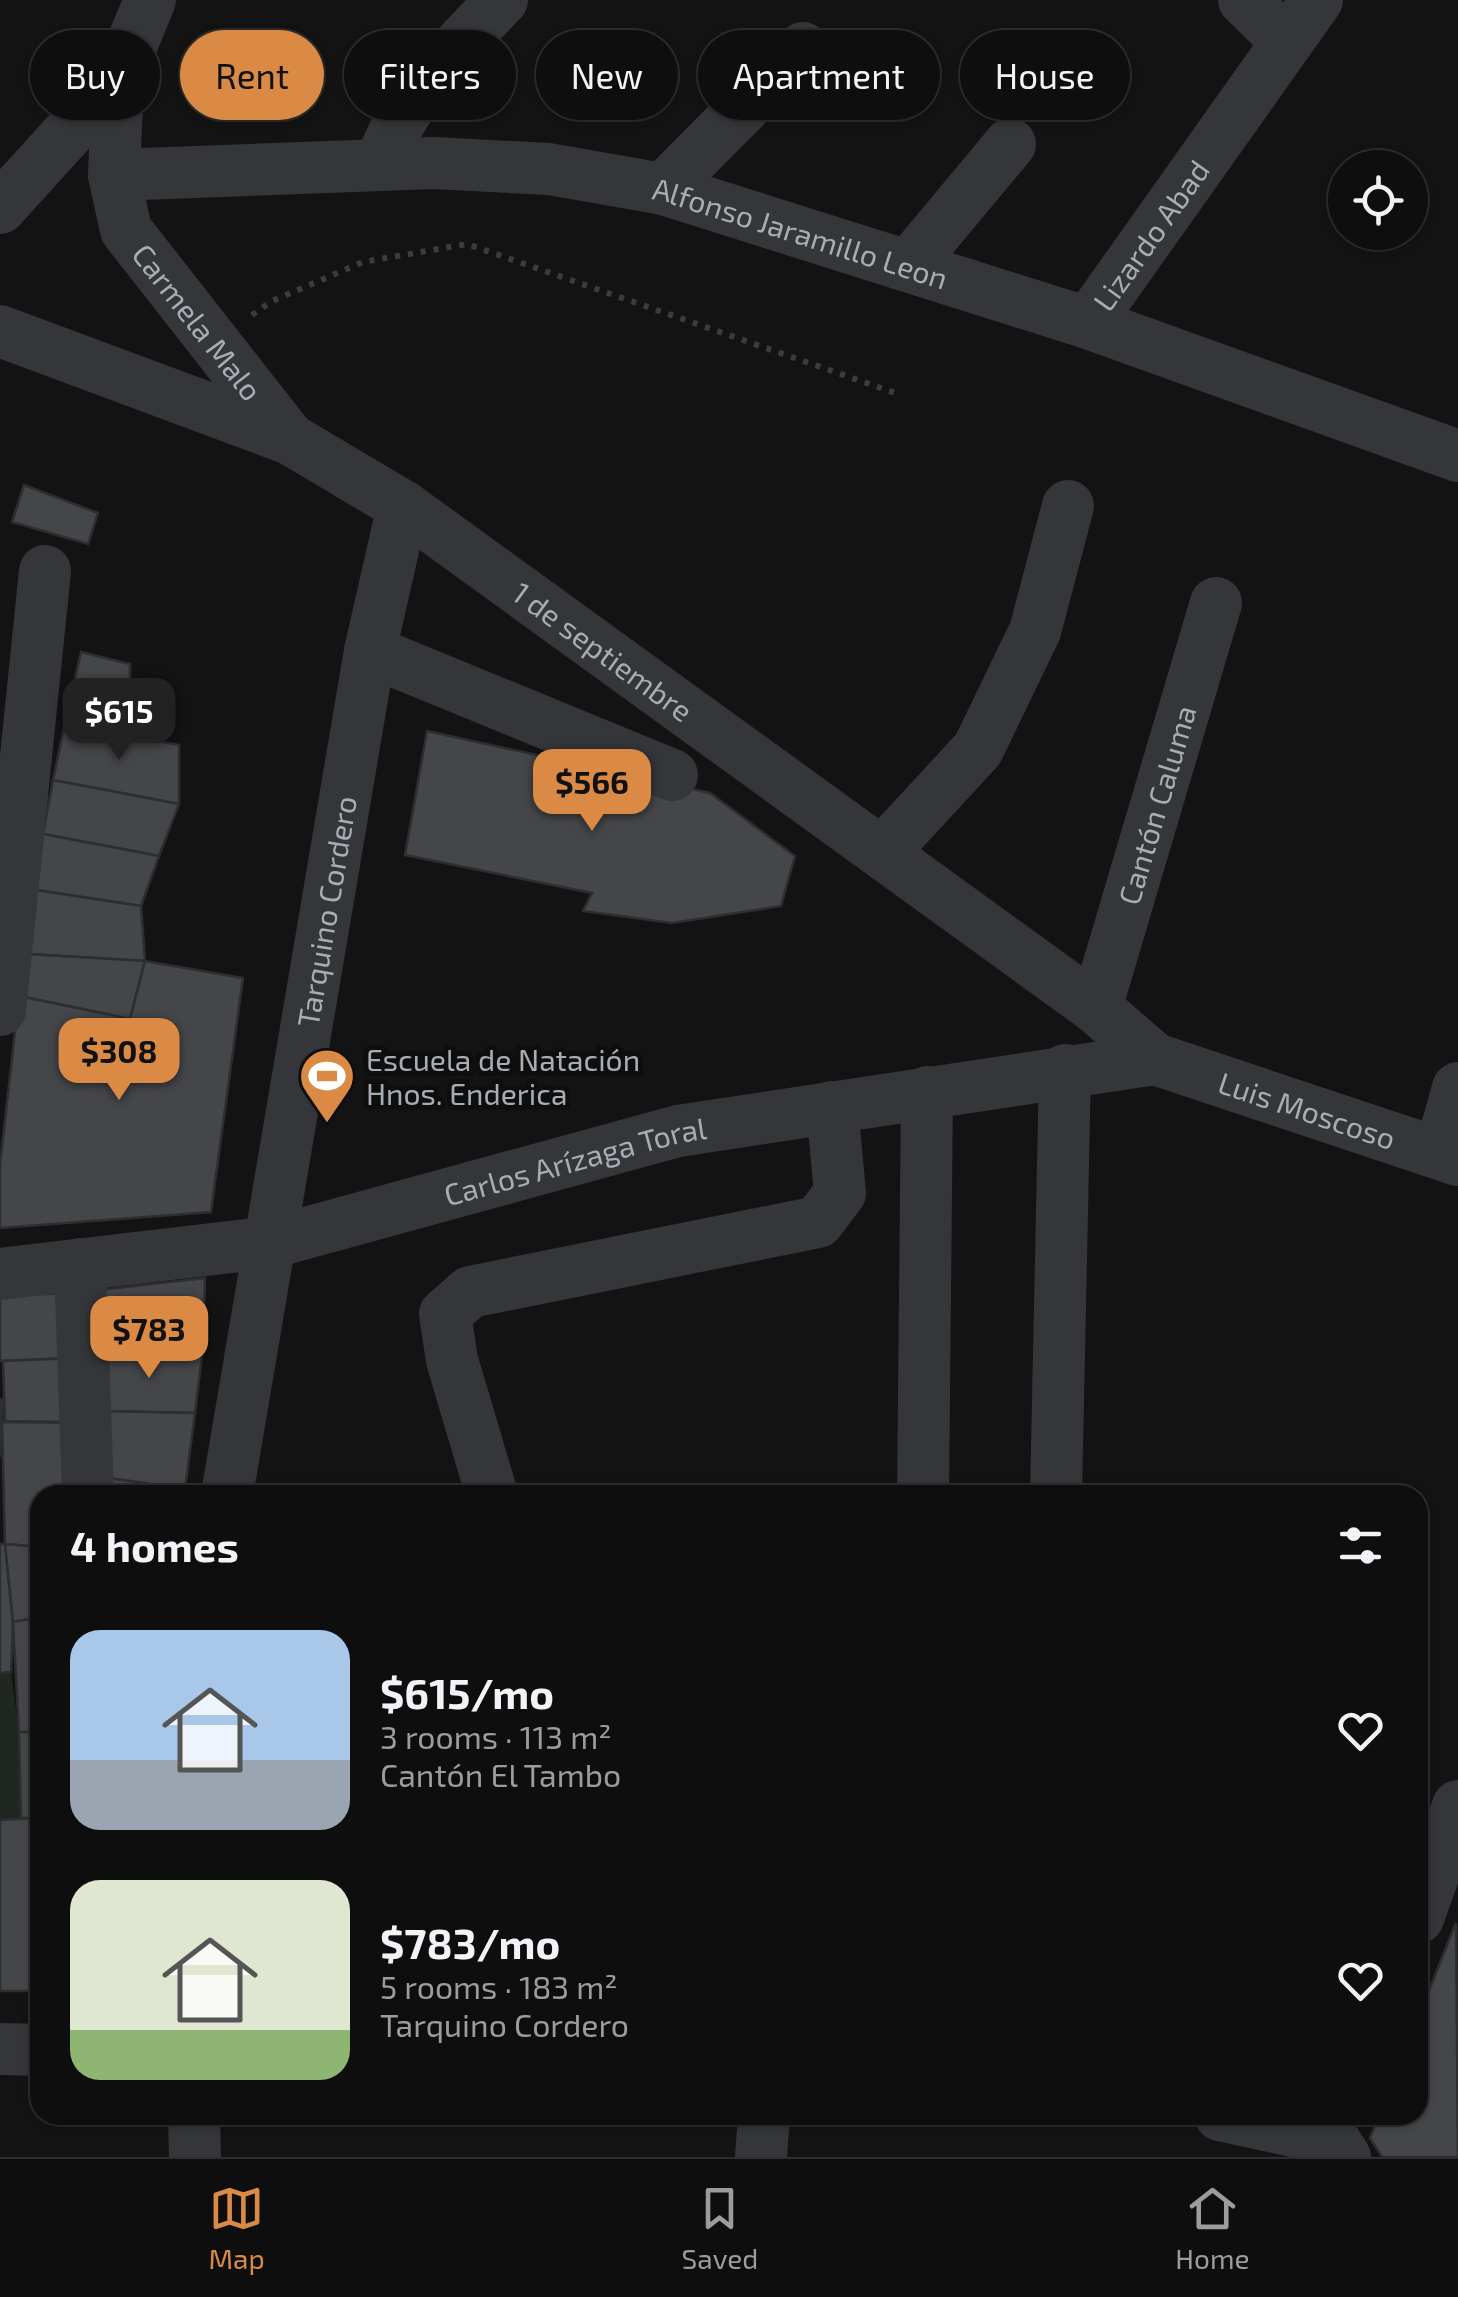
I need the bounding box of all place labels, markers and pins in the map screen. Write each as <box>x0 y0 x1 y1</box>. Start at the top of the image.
pin: $615 <box>60 678 178 763</box>
pin: $566 <box>533 749 651 834</box>
pin: $308 <box>60 1018 178 1103</box>
place label: Escuela de Natación Hnos. Enderica <box>366 1041 640 1111</box>
sports icon: Escuela de Natación Hnos. Enderica <box>297 1046 357 1125</box>
pin: $783 <box>90 1296 208 1381</box>

